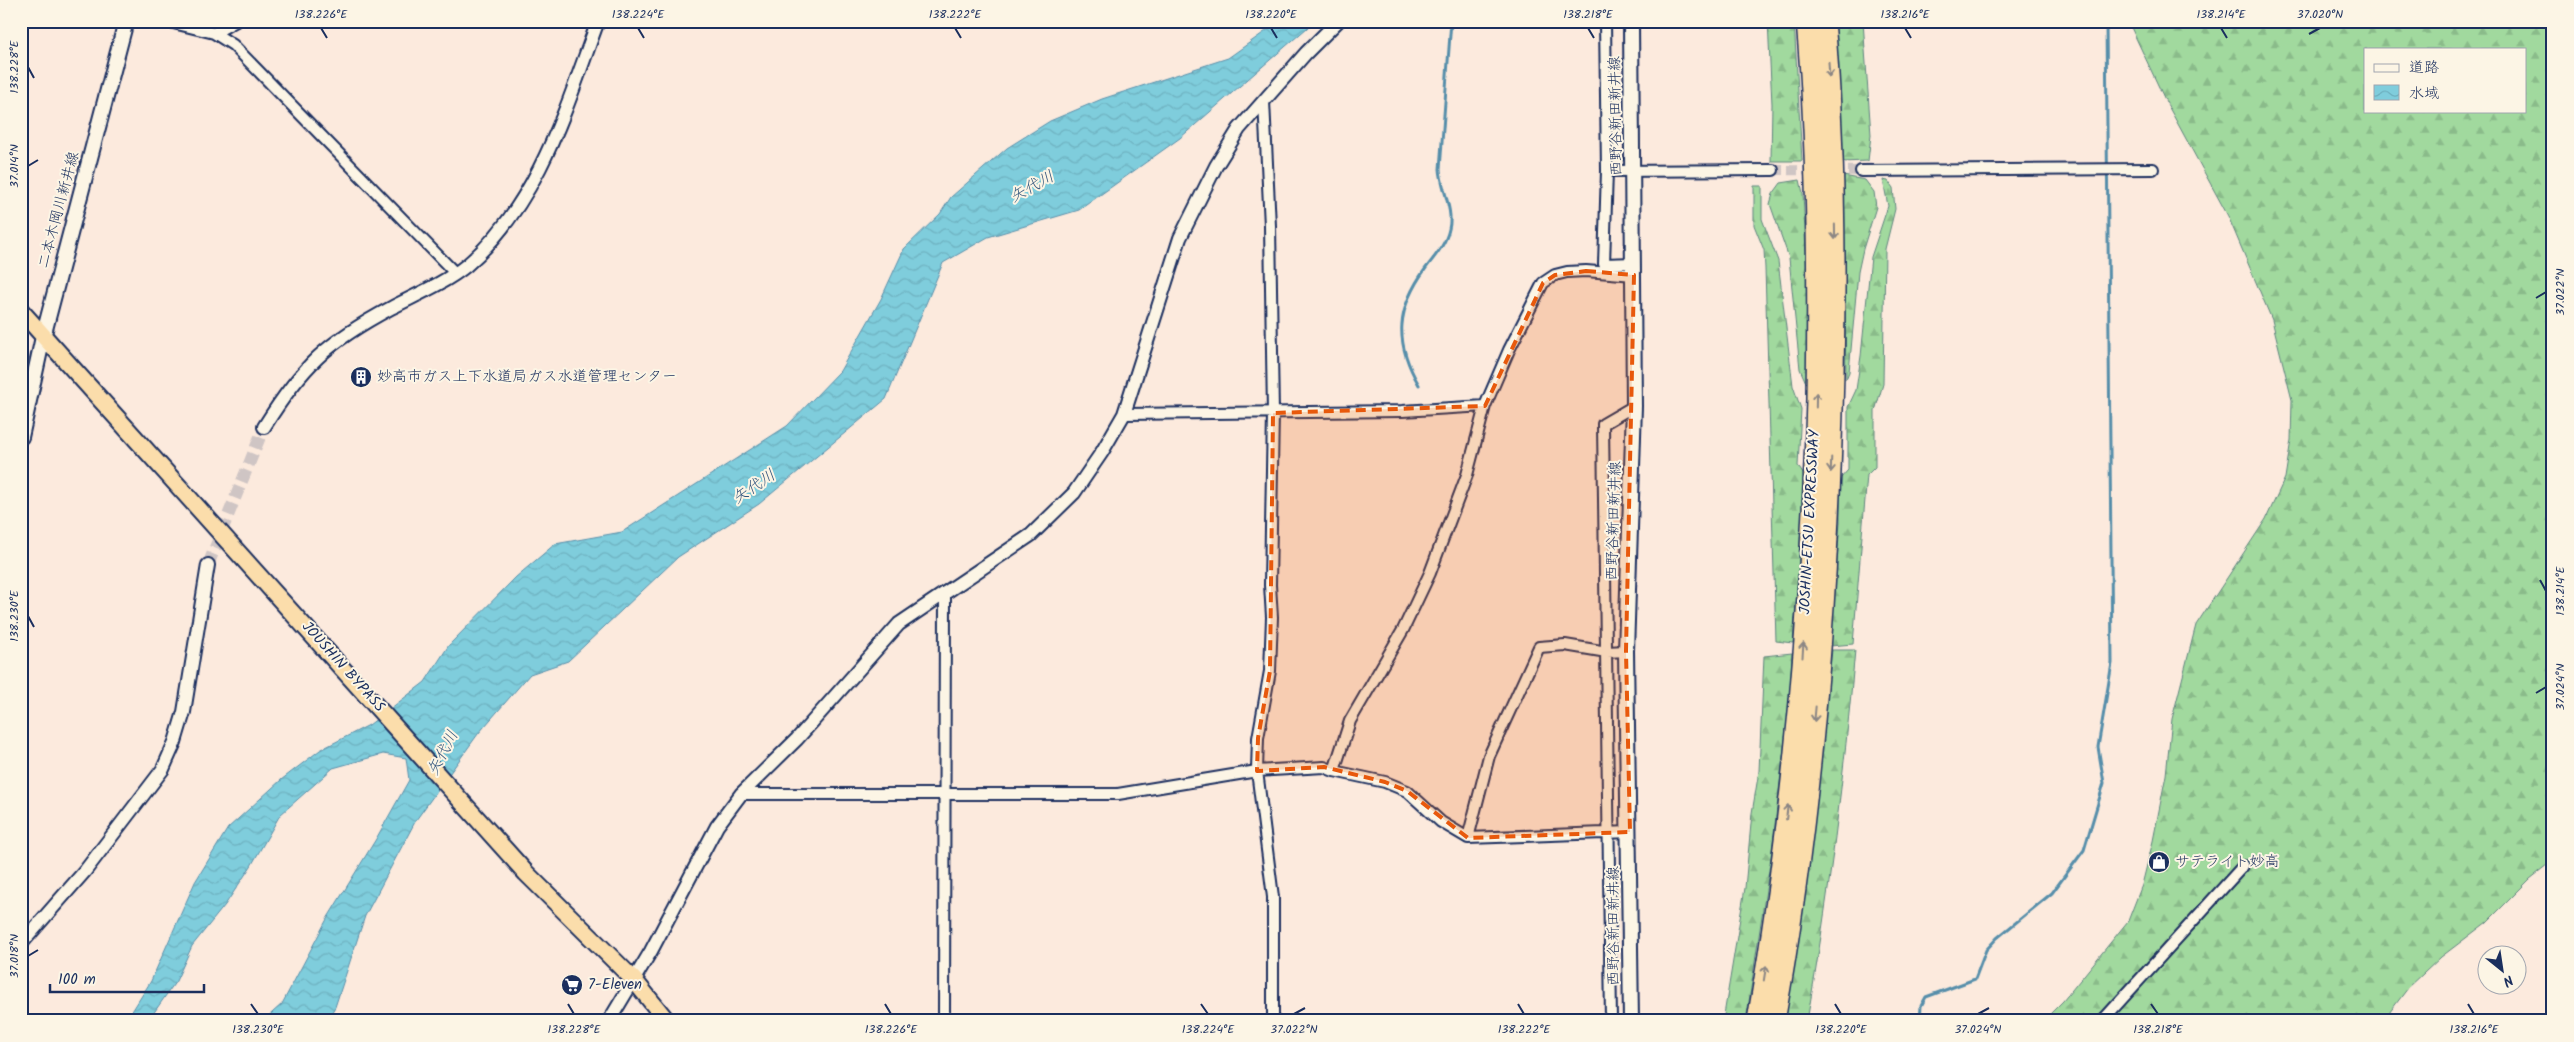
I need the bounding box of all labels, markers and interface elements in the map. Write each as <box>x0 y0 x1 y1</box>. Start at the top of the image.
text: 138.226°E <box>295 5 348 24</box>
text: 138.224°E <box>612 5 665 24</box>
text: 138.222°E <box>929 5 982 24</box>
text: 138.220°E <box>1245 5 1298 24</box>
text: 138.218°E <box>1563 5 1614 24</box>
text: 138.216°E <box>1880 5 1931 24</box>
text: 138.214°E <box>2196 5 2247 24</box>
text: 37.020°N <box>2297 5 2343 24</box>
text: 138.228°E <box>5 40 24 93</box>
legend <box>2364 48 2526 112</box>
street label: 西野谷新田新井線 <box>1603 56 1629 176</box>
text: 道路 <box>2409 56 2439 80</box>
one-way arrow <box>1824 62 1834 78</box>
text: 水域 <box>2409 82 2439 106</box>
text: 37.014°N <box>5 144 24 188</box>
street label: 二本木岡川新井線 <box>32 149 86 271</box>
water label: 矢代川 <box>1005 164 1059 210</box>
one-way arrow <box>1830 224 1840 240</box>
text: 37.022°N <box>2551 268 2570 316</box>
building icon: 妙高市ガス上下水道局ガス水道管理センター <box>349 365 373 389</box>
place label: 妙高市ガス上下水道局ガス水道管理センター <box>377 365 677 389</box>
one-way arrow <box>1811 393 1821 409</box>
street label: JOSHIN-ETSU EXPRESSWAY <box>1793 428 1827 615</box>
one-way arrow <box>1827 456 1836 472</box>
street label: 西野谷新田新井線 <box>1600 461 1628 581</box>
water label: 矢代川 <box>727 463 781 511</box>
text: 138.214°E <box>2551 565 2570 616</box>
text: 138.230°E <box>5 589 24 642</box>
street label: JOUSHIN BYPASS <box>295 616 391 718</box>
one-way arrow <box>1799 642 1808 658</box>
text: 37.024°N <box>2551 663 2570 711</box>
one-way arrow <box>1811 706 1820 722</box>
water label: 矢代川 <box>421 726 465 780</box>
one-way arrow <box>1782 804 1792 820</box>
shop icon: サテライト妙高 <box>2147 850 2171 874</box>
place label: サテライト妙高 <box>2175 850 2279 874</box>
street label: 西野谷新田新井線 <box>1602 866 1626 986</box>
text: 37.018°N <box>5 934 24 978</box>
north arrow <box>2476 944 2526 994</box>
scale bar <box>50 962 204 994</box>
one-way arrow <box>1760 965 1770 981</box>
text: 100 m <box>58 968 96 992</box>
text: N <box>2499 969 2517 992</box>
supermarket icon: 7-Eleven <box>560 973 584 997</box>
place label: 7-Eleven <box>588 973 642 997</box>
text: 138.230°E <box>232 1020 285 1039</box>
text: 138.228°E <box>548 1020 601 1039</box>
text: 138.226°E <box>865 1020 918 1039</box>
text: 138.224°E <box>1182 1020 1235 1039</box>
text: 37.022°N <box>1270 1020 1318 1039</box>
text: 138.222°E <box>1498 1020 1551 1039</box>
text: 138.220°E <box>1815 1020 1868 1039</box>
text: 37.024°N <box>1954 1020 2002 1039</box>
text: 138.218°E <box>2133 1020 2184 1039</box>
text: 138.216°E <box>2449 1020 2500 1039</box>

